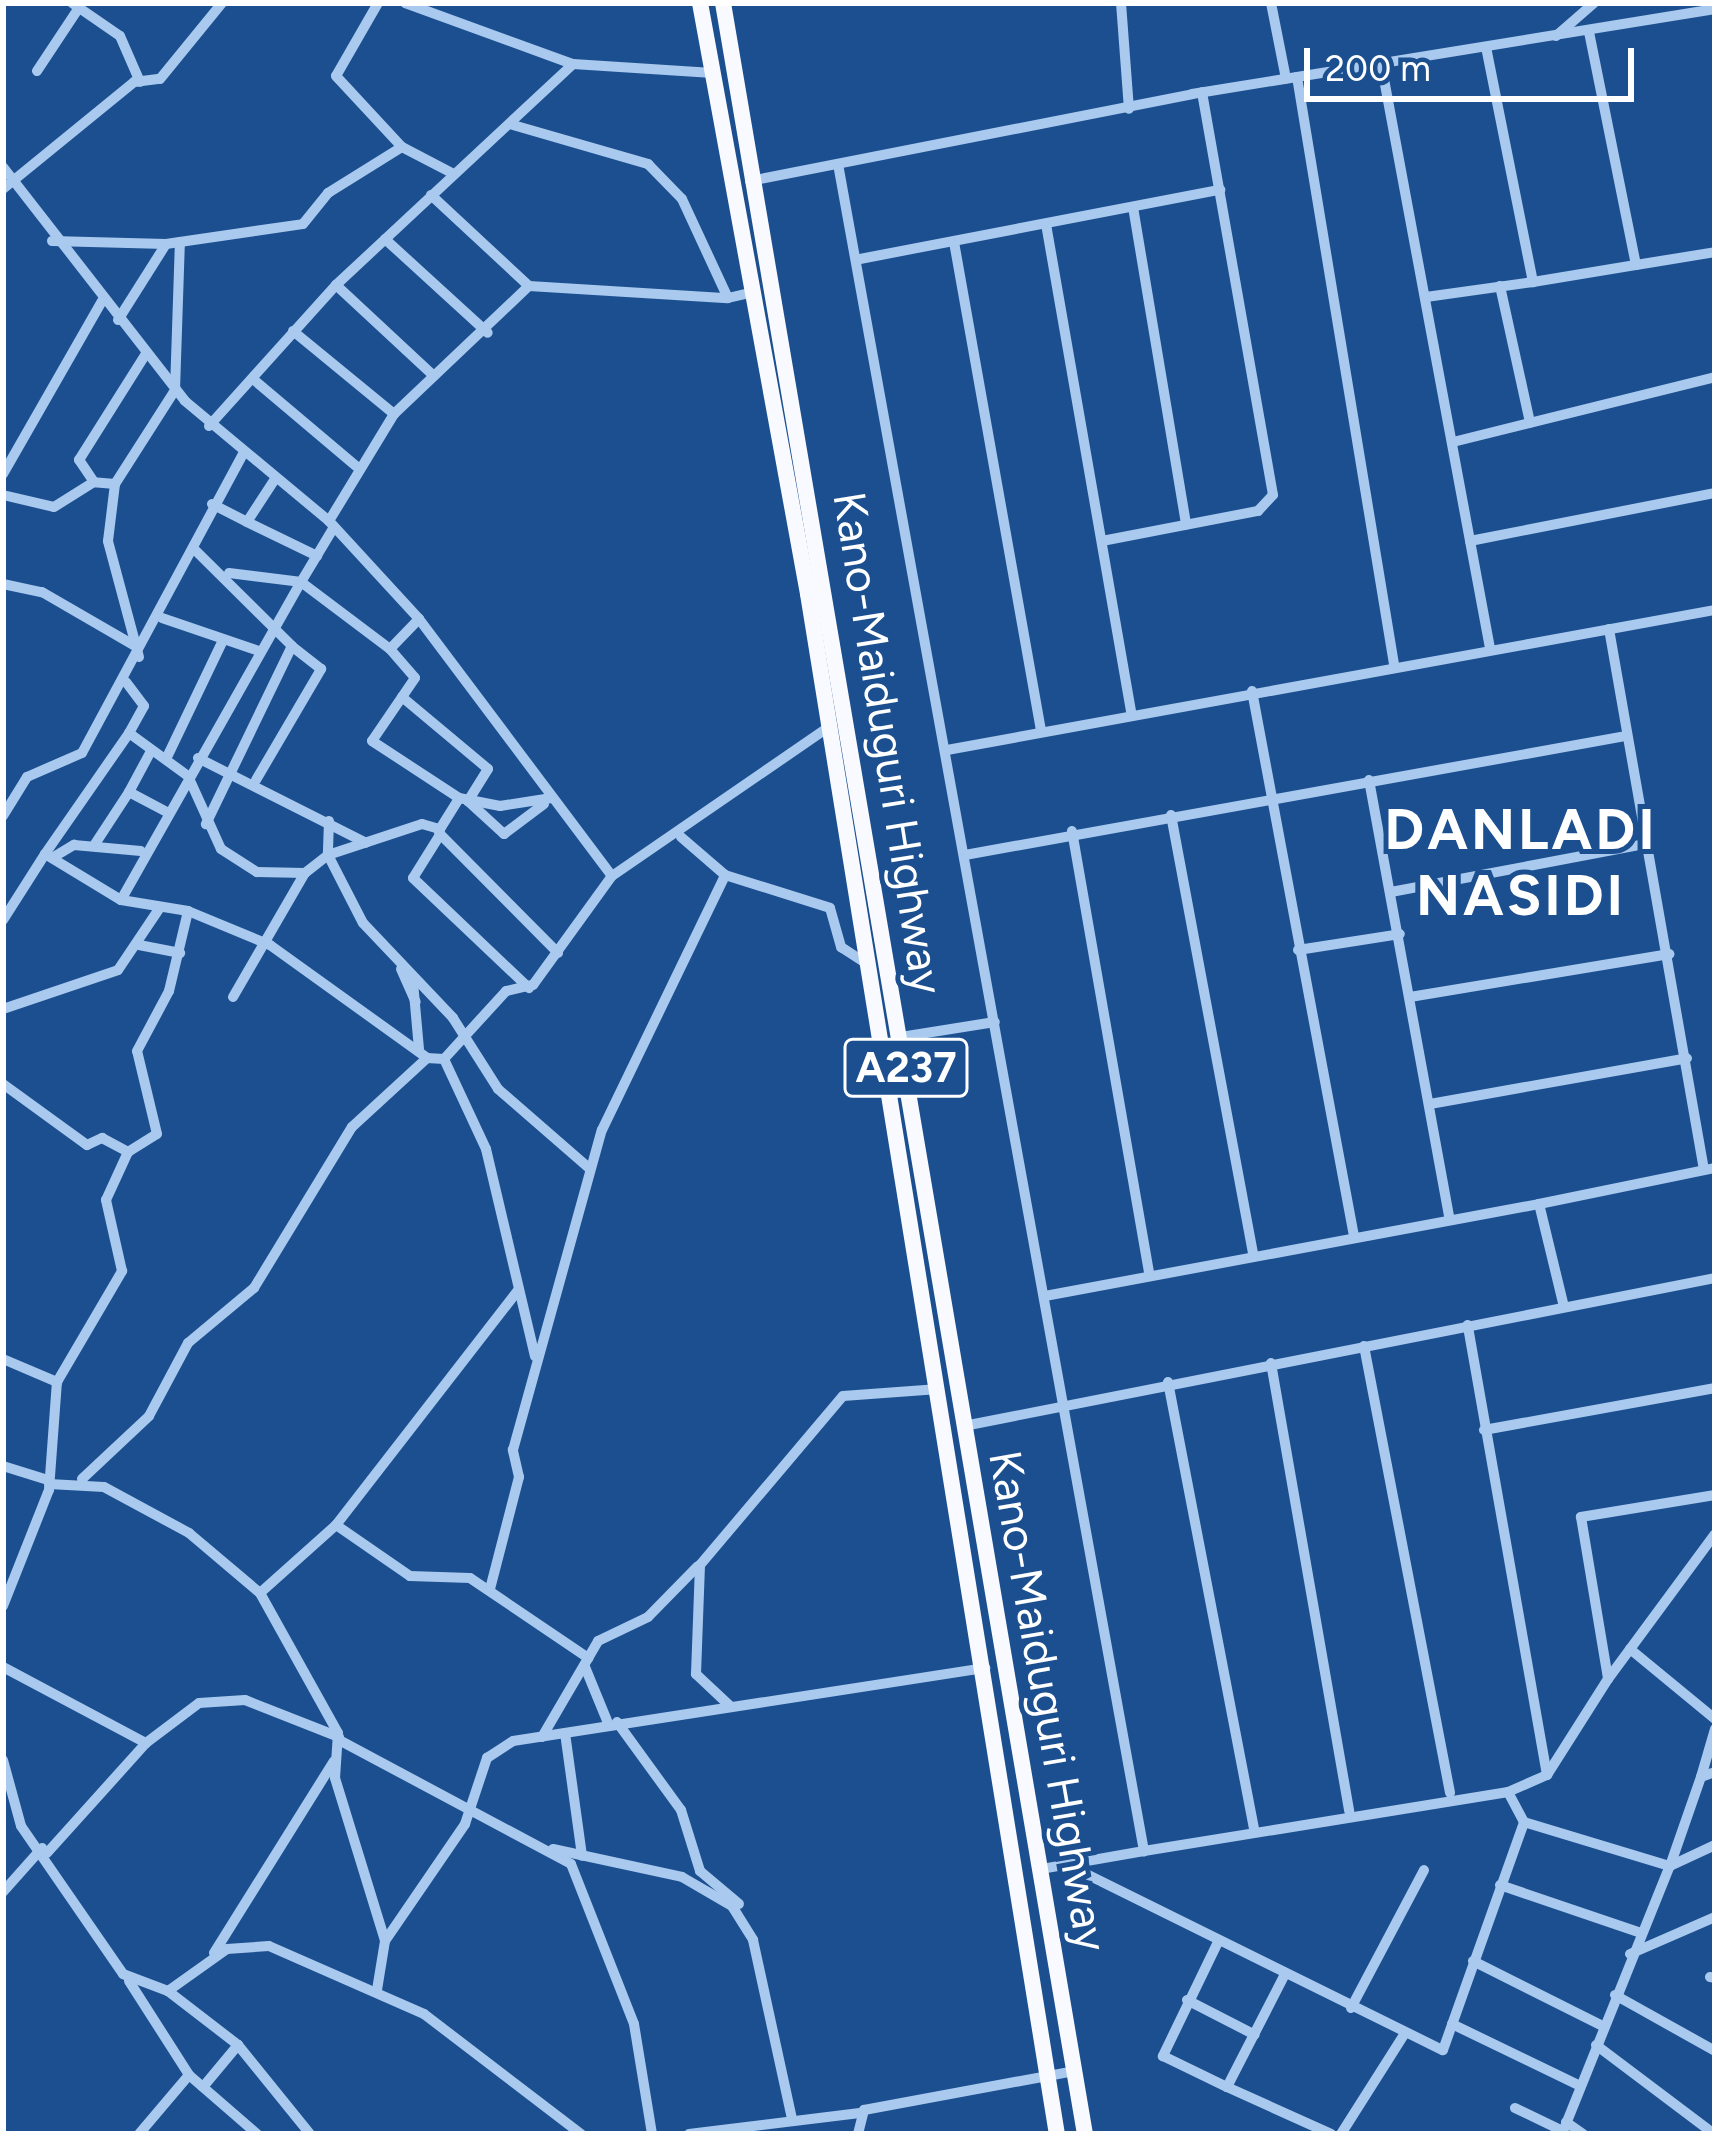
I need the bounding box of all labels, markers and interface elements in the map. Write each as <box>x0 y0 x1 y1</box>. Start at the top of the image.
scale bar <box>1310 24 1640 98</box>
text: 200 m <box>1325 47 1431 90</box>
street label: Kano-Maiduguri Highway <box>822 488 954 998</box>
district label: DANLADI NASIDI <box>1384 796 1658 930</box>
road number: A237 <box>843 1032 969 1104</box>
street label: Kano-Maiduguri Highway <box>977 1446 1119 1956</box>

